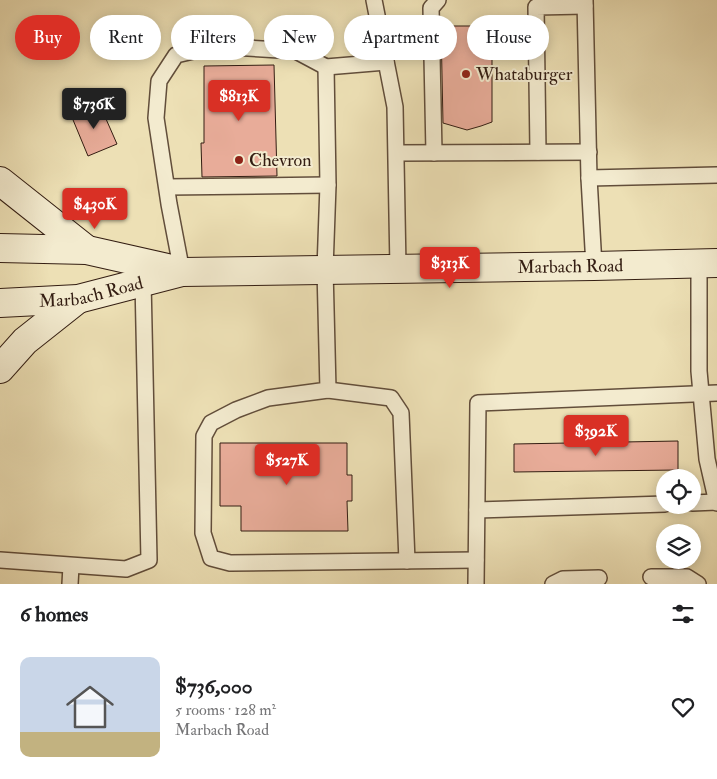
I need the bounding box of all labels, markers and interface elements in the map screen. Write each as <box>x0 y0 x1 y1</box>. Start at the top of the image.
chip: Buy <box>15 15 80 60</box>
chip: Rent <box>90 15 161 60</box>
chip: Filters <box>171 15 254 60</box>
chip: New <box>264 15 334 60</box>
chip: Apartment <box>344 15 457 60</box>
chip: House <box>467 15 549 60</box>
place label: Whataburger <box>475 63 573 86</box>
marker: Whataburger <box>460 68 472 80</box>
pin: $813K <box>204 80 274 122</box>
text: $813K <box>219 86 259 106</box>
pin: $736K <box>59 88 129 130</box>
text: $736K <box>73 94 115 114</box>
place label: Chevron <box>249 149 312 172</box>
marker: Chevron <box>233 154 245 166</box>
pin: $430K <box>60 188 130 230</box>
text: $430K <box>73 194 117 214</box>
pin: $313K <box>415 246 485 289</box>
text: $313K <box>431 253 469 273</box>
street label: Marbach Road <box>517 254 624 279</box>
street label: Marbach Road <box>38 272 146 313</box>
pin: $392K <box>561 414 631 457</box>
text: $392K <box>575 421 617 441</box>
pin: $527K <box>252 444 322 486</box>
text: $527K <box>266 450 308 470</box>
map controls <box>656 469 701 569</box>
button: locate <box>656 469 701 514</box>
button: layers <box>656 524 701 569</box>
icon: filters <box>669 600 697 628</box>
text: 6 homes <box>20 601 88 628</box>
text: $736,000 <box>175 673 252 700</box>
icon: home <box>60 677 120 737</box>
icon: heart <box>669 693 697 721</box>
text: 5 rooms · 128 m² <box>175 700 276 720</box>
text: Marbach Road <box>175 720 269 740</box>

